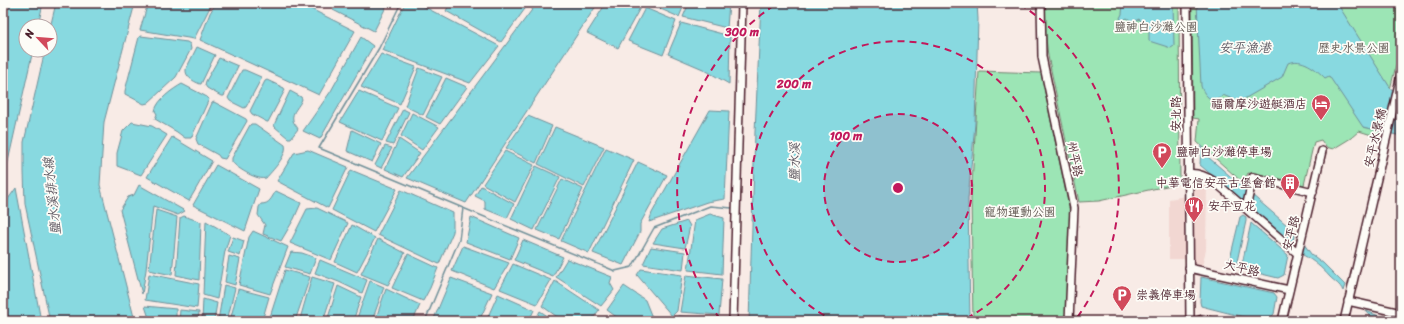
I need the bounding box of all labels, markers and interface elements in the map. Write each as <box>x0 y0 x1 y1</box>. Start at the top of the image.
park label: 鹽神白沙灘公園 <box>1114 16 1198 38</box>
north arrow <box>18 18 58 58</box>
text: 300 m <box>724 21 760 43</box>
text: N <box>19 26 40 42</box>
water label: 安平漁港 <box>1219 36 1273 59</box>
park label: 歷史水景公園 <box>1318 37 1390 59</box>
text: 200 m <box>776 73 812 95</box>
place label: 福爾摩沙遊艇酒店 <box>1211 93 1307 115</box>
hotel icon: 福爾摩沙遊艇酒店 <box>1310 93 1332 121</box>
street label: 安北路 <box>1165 96 1187 132</box>
street label: 安平水景橋 <box>1358 106 1392 170</box>
text: 100 m <box>830 125 863 147</box>
street label: 州平路 <box>1060 139 1090 179</box>
parking icon: 鹽神白沙灘停車場 <box>1151 141 1173 169</box>
place label: 鹽神白沙灘停車場 <box>1176 141 1272 163</box>
water label: 鹽水溪 <box>783 142 806 182</box>
water label: 鹽水溪排水線 <box>36 155 68 236</box>
place label: 中華電信安平古堡會館 <box>1156 172 1276 194</box>
building icon: 中華電信安平古堡會館 <box>1279 172 1301 200</box>
centre of rings <box>891 181 905 195</box>
restaurant icon: 安平豆花 <box>1183 195 1205 223</box>
place label: 安平豆花 <box>1208 195 1256 217</box>
park label: 寵物運動公園 <box>984 201 1056 223</box>
street label: 安平路 <box>1276 213 1306 253</box>
street label: 大平路 <box>1222 253 1262 283</box>
parking icon: 崇義停車場 <box>1111 284 1133 312</box>
place label: 崇義停車場 <box>1136 284 1196 306</box>

